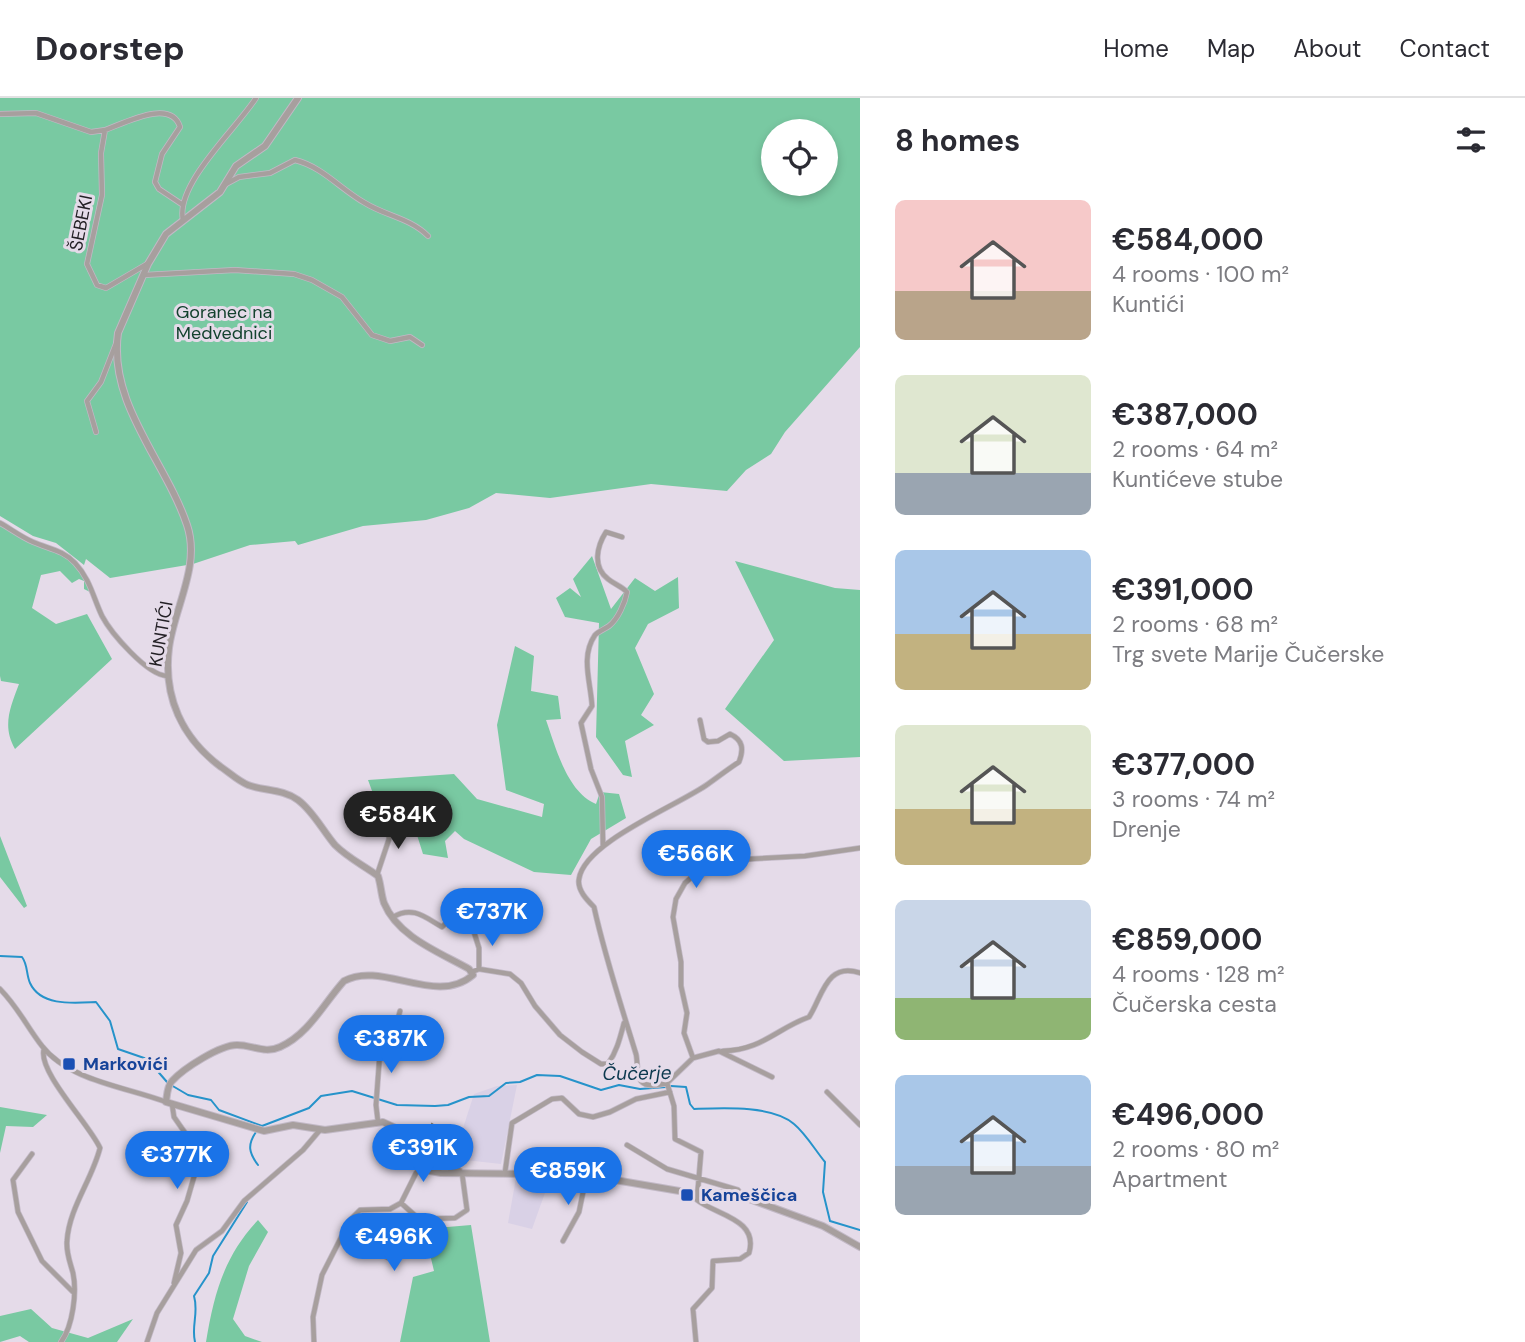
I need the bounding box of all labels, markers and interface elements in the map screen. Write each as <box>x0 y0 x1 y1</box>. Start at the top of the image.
text: Doorstep <box>35 27 185 70</box>
text: Home <box>1103 33 1169 64</box>
text: Map <box>1207 33 1255 64</box>
text: About <box>1293 33 1362 64</box>
text: Contact <box>1400 33 1490 64</box>
map controls <box>761 119 838 196</box>
button: locate <box>761 119 838 196</box>
text: 8 homes <box>895 121 1020 160</box>
icon: filters <box>1452 121 1490 159</box>
street label: ŠEBEKI <box>64 193 98 253</box>
text: €584,000 <box>1112 220 1264 259</box>
icon: home <box>951 228 1035 312</box>
text: 4 rooms · 100 m² <box>1112 259 1289 289</box>
text: Kuntići <box>1112 289 1185 319</box>
park label: Goranec na Medvednici <box>176 300 272 345</box>
text: €387,000 <box>1112 395 1258 434</box>
icon: home <box>951 403 1035 487</box>
text: 2 rooms · 64 m² <box>1112 434 1278 464</box>
text: Kuntićeve stube <box>1112 464 1283 494</box>
text: €391,000 <box>1112 570 1254 609</box>
icon: home <box>951 578 1035 662</box>
street label: KUNTIĆI <box>143 599 179 669</box>
text: 2 rooms · 68 m² <box>1112 609 1278 639</box>
text: Trg svete Marije Čučerske <box>1112 639 1384 669</box>
text: €377,000 <box>1112 745 1255 784</box>
icon: home <box>951 753 1035 837</box>
text: 3 rooms · 74 m² <box>1112 784 1275 814</box>
pin: €584K <box>349 792 447 851</box>
text: €584K <box>359 799 437 829</box>
text: Drenje <box>1112 814 1181 844</box>
pin: €566K <box>647 830 745 890</box>
text: €566K <box>658 838 734 868</box>
pin: €737K <box>443 888 541 948</box>
text: €737K <box>456 896 528 926</box>
text: €859,000 <box>1112 920 1262 959</box>
icon: home <box>951 928 1035 1012</box>
text: 4 rooms · 128 m² <box>1112 959 1284 989</box>
text: Čučerska cesta <box>1112 989 1277 1019</box>
pin: €387K <box>342 1016 440 1075</box>
text: €387K <box>354 1023 428 1053</box>
place label: Markovići <box>83 1052 168 1076</box>
marker: Markovići <box>61 1056 77 1072</box>
water label: Čučerje <box>602 1060 672 1086</box>
text: €496,000 <box>1112 1095 1264 1134</box>
icon: home <box>951 1103 1035 1187</box>
pin: €391K <box>374 1124 472 1184</box>
pin: €377K <box>128 1132 226 1191</box>
text: €391K <box>388 1132 458 1162</box>
text: 2 rooms · 80 m² <box>1112 1134 1279 1164</box>
text: €377K <box>141 1139 213 1169</box>
pin: €859K <box>519 1148 617 1207</box>
text: €859K <box>530 1155 606 1185</box>
text: Apartment <box>1112 1164 1227 1194</box>
place label: Kameščica <box>701 1183 797 1207</box>
marker: Kameščica <box>679 1187 695 1203</box>
pin: €496K <box>345 1214 443 1273</box>
text: €496K <box>355 1221 433 1251</box>

